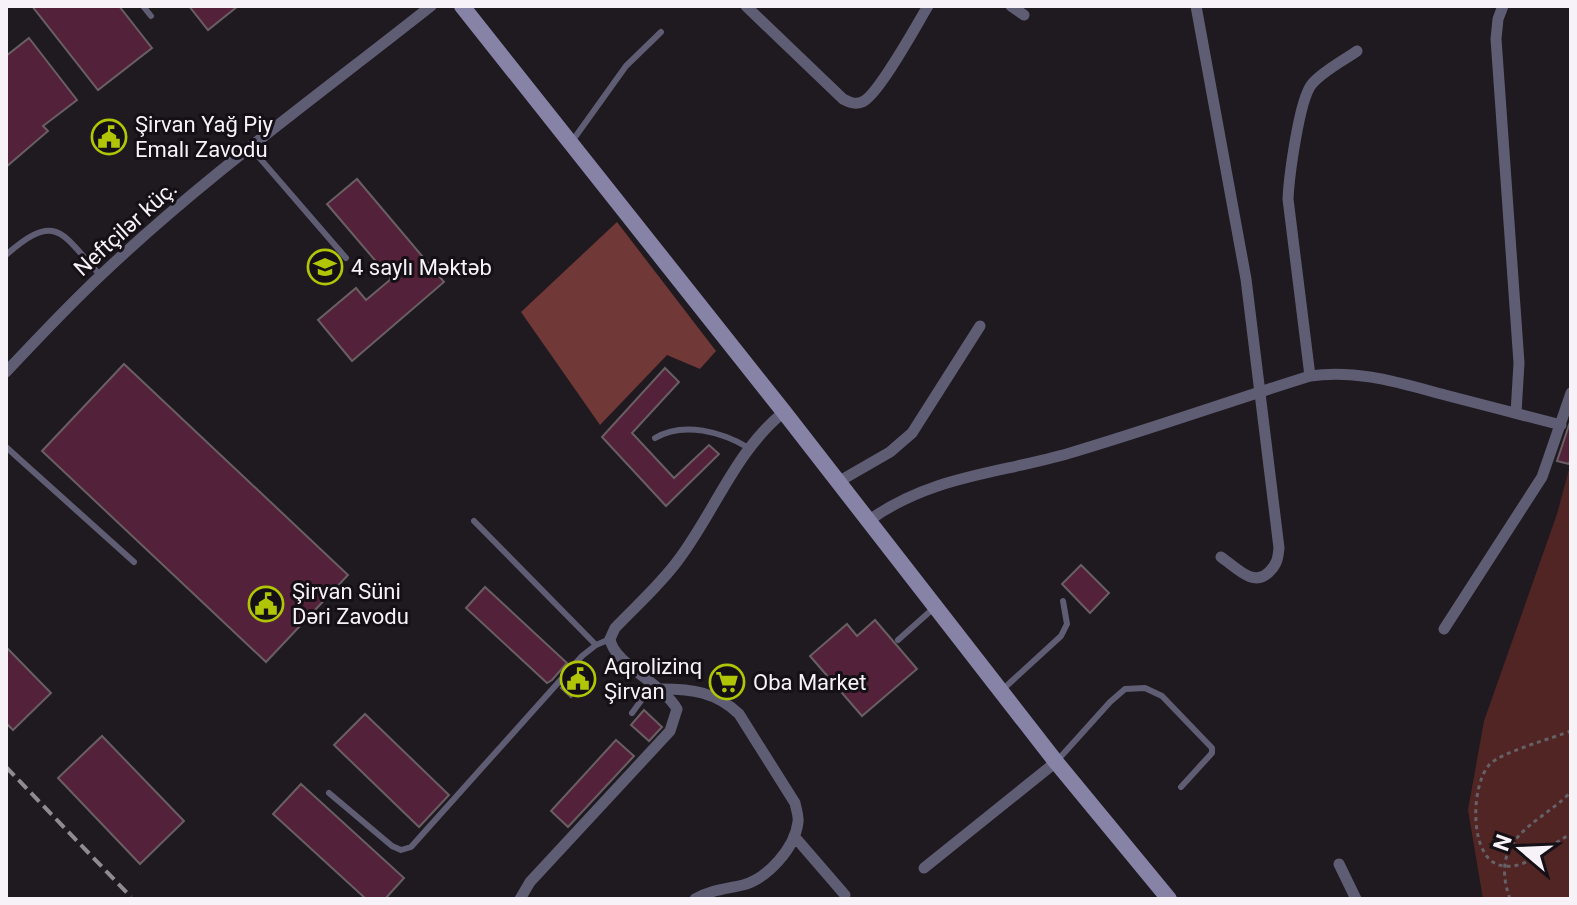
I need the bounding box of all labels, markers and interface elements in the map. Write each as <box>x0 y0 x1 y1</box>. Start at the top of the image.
place label: Şirvan Yağ Piy Emalı Zavodu <box>135 112 274 162</box>
public building icon: Şirvan Yağ Piy Emalı Zavodu <box>90 118 128 156</box>
street label: Neftçilər küç. <box>69 176 182 281</box>
school or university icon: 4 saylı Məktəb <box>306 248 344 286</box>
place label: 4 saylı Məktəb <box>351 255 492 280</box>
place label: Şirvan Süni Dəri Zavodu <box>292 579 409 629</box>
public building icon: Şirvan Süni Dəri Zavodu <box>247 585 285 623</box>
place label: Aqrolizinq Şirvan <box>604 654 702 704</box>
public building icon: Aqrolizinq Şirvan <box>559 660 597 698</box>
supermarket icon: Oba Market <box>708 663 746 701</box>
place label: Oba Market <box>753 670 866 695</box>
north arrow <box>1481 809 1561 889</box>
text: N <box>1488 831 1517 854</box>

